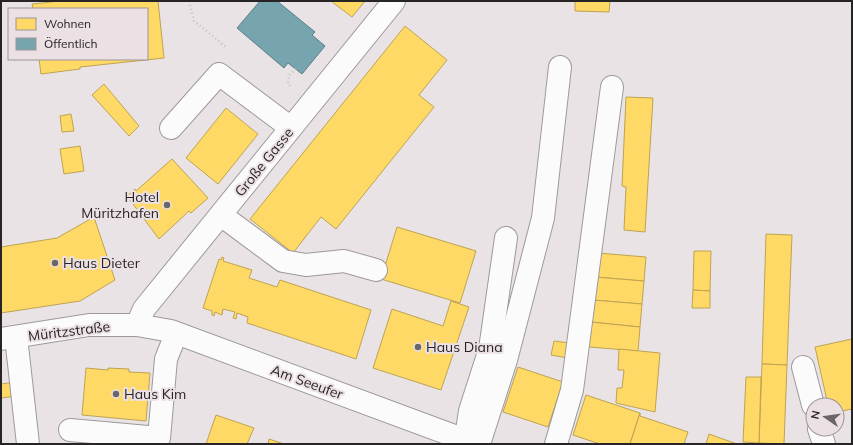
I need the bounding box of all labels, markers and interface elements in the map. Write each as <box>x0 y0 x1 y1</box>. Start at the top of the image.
legend <box>8 8 148 60</box>
text: Wohnen <box>44 16 91 31</box>
text: Öffentlich <box>44 36 97 51</box>
street label: Große Gasse <box>231 124 297 200</box>
place label: Hotel Müritzhafen <box>81 188 159 222</box>
marker: Hotel Müritzhafen <box>162 200 172 210</box>
place label: Haus Dieter <box>63 254 141 272</box>
marker: Haus Dieter <box>50 258 60 268</box>
street label: Müritzstraße <box>27 317 111 345</box>
place label: Haus Diana <box>426 338 503 356</box>
marker: Haus Diana <box>413 342 423 352</box>
street label: Am Seeufer <box>268 361 346 404</box>
place label: Haus Kim <box>124 385 186 403</box>
marker: Haus Kim <box>111 389 121 399</box>
north arrow <box>805 397 845 437</box>
text: N <box>808 409 823 420</box>

